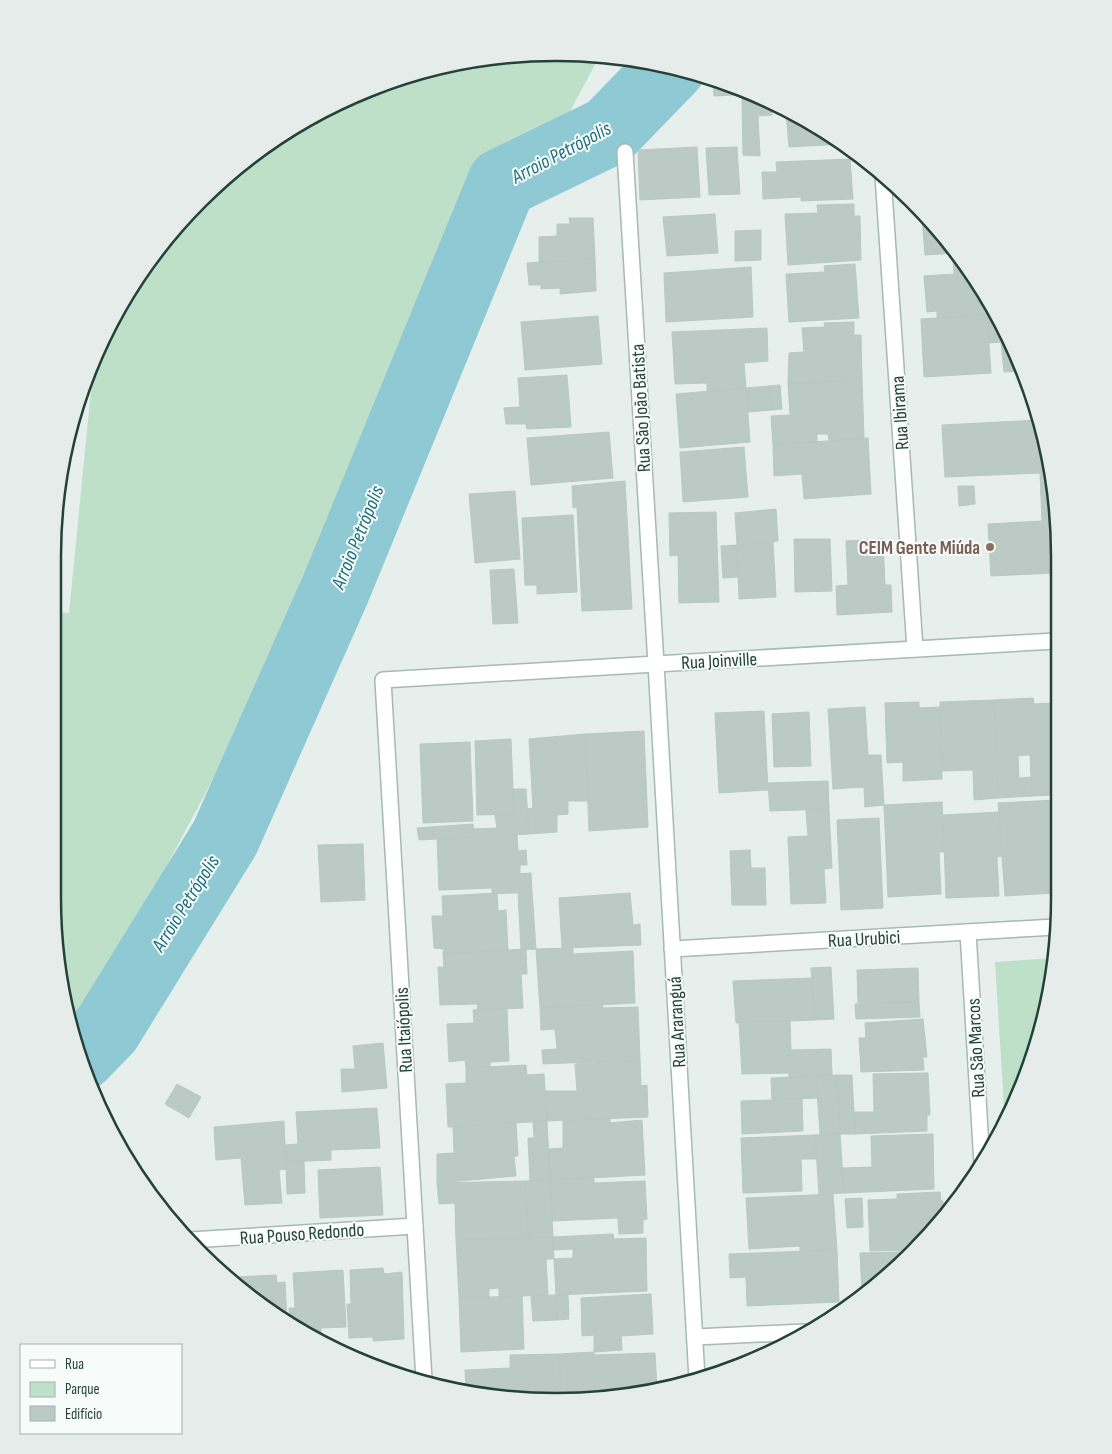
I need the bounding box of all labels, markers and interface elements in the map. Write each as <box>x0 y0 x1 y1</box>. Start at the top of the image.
water label: Arroio Petrópolis <box>507 117 615 190</box>
street label: Rua São João Batista <box>627 343 656 473</box>
street label: Rua Ibirama <box>886 375 915 451</box>
water label: Arroio Petrópolis <box>326 482 389 593</box>
place label: CEIM Gente Miúda <box>859 537 980 560</box>
marker: CEIM Gente Miúda <box>984 541 996 553</box>
street label: Rua Joinville <box>681 648 758 675</box>
water label: Arroio Petrópolis <box>146 851 225 957</box>
street label: Rua Urubici <box>827 926 901 953</box>
street label: Rua Araranguá <box>664 976 691 1068</box>
street label: Rua Itaiópolis <box>391 987 418 1073</box>
street label: Rua São Marcos <box>962 998 991 1098</box>
street label: Rua Pouso Redondo <box>239 1219 365 1250</box>
legend <box>20 1344 182 1434</box>
text: Rua <box>65 1355 84 1374</box>
text: Parque <box>65 1380 100 1399</box>
text: Edifício <box>65 1405 102 1424</box>

